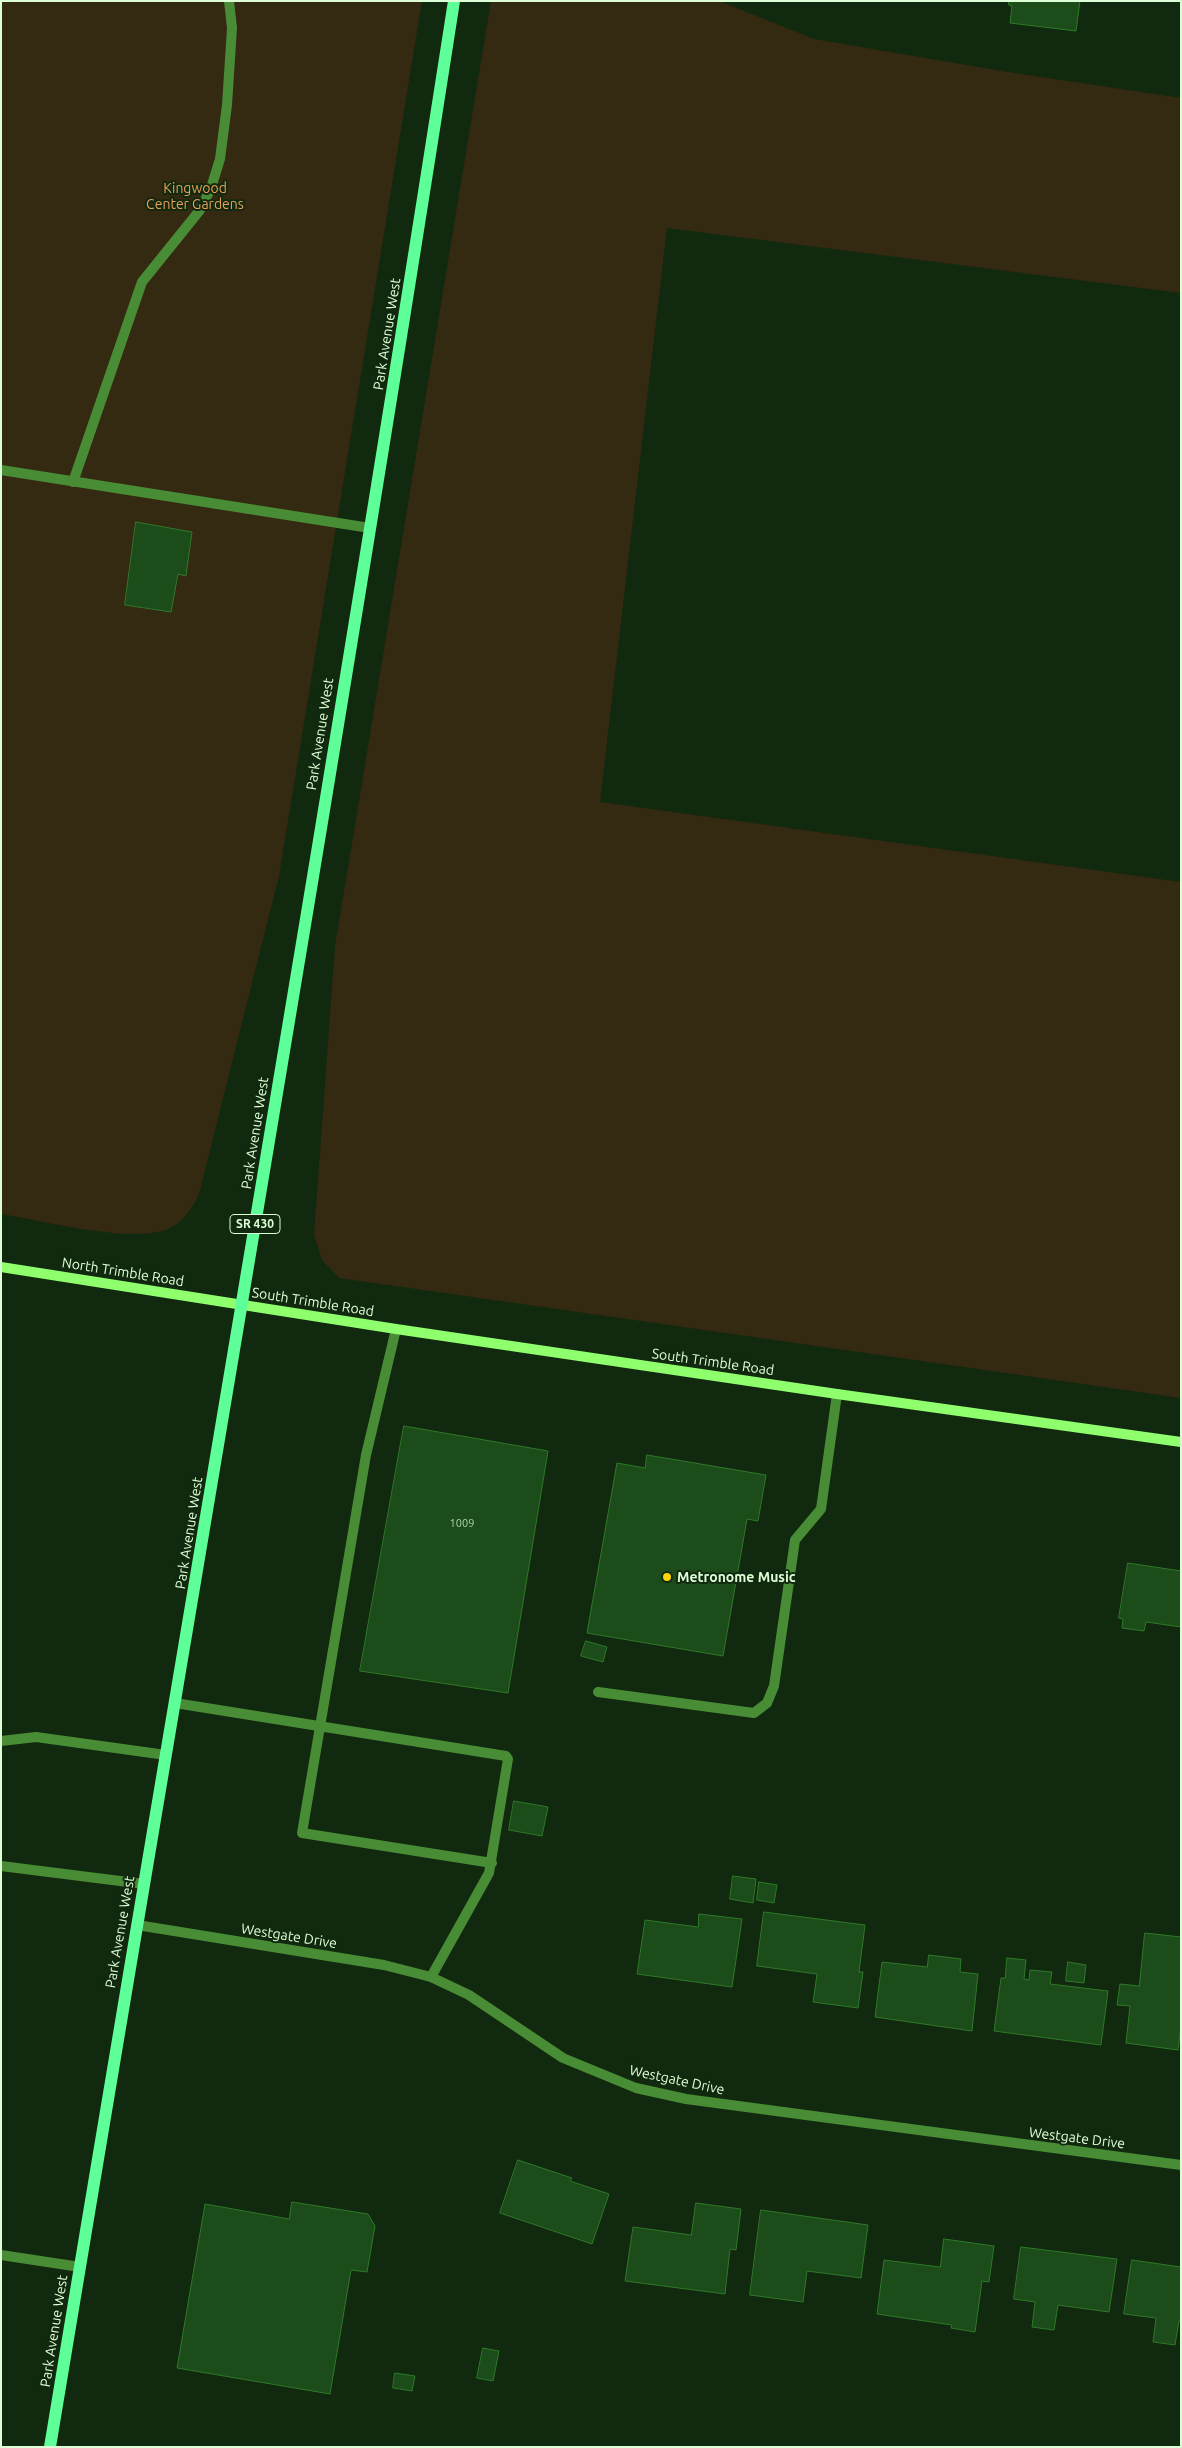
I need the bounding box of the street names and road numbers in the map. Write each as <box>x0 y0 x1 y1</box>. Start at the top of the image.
street label: Park Avenue West <box>370 277 404 391</box>
street label: Park Avenue West <box>303 677 337 791</box>
street label: Park Avenue West <box>238 1076 272 1190</box>
road number: SR 430 <box>230 1214 280 1234</box>
street label: North Trimble Road <box>61 1254 185 1290</box>
street label: South Trimble Road <box>251 1284 375 1320</box>
street label: South Trimble Road <box>651 1345 775 1379</box>
street label: Park Avenue West <box>172 1476 206 1590</box>
street label: Park Avenue West <box>102 1875 138 1989</box>
street label: Westgate Drive <box>240 1920 338 1952</box>
street label: Westgate Drive <box>628 2062 726 2098</box>
street label: Westgate Drive <box>1028 2124 1126 2152</box>
street label: Park Avenue West <box>37 2274 71 2388</box>

